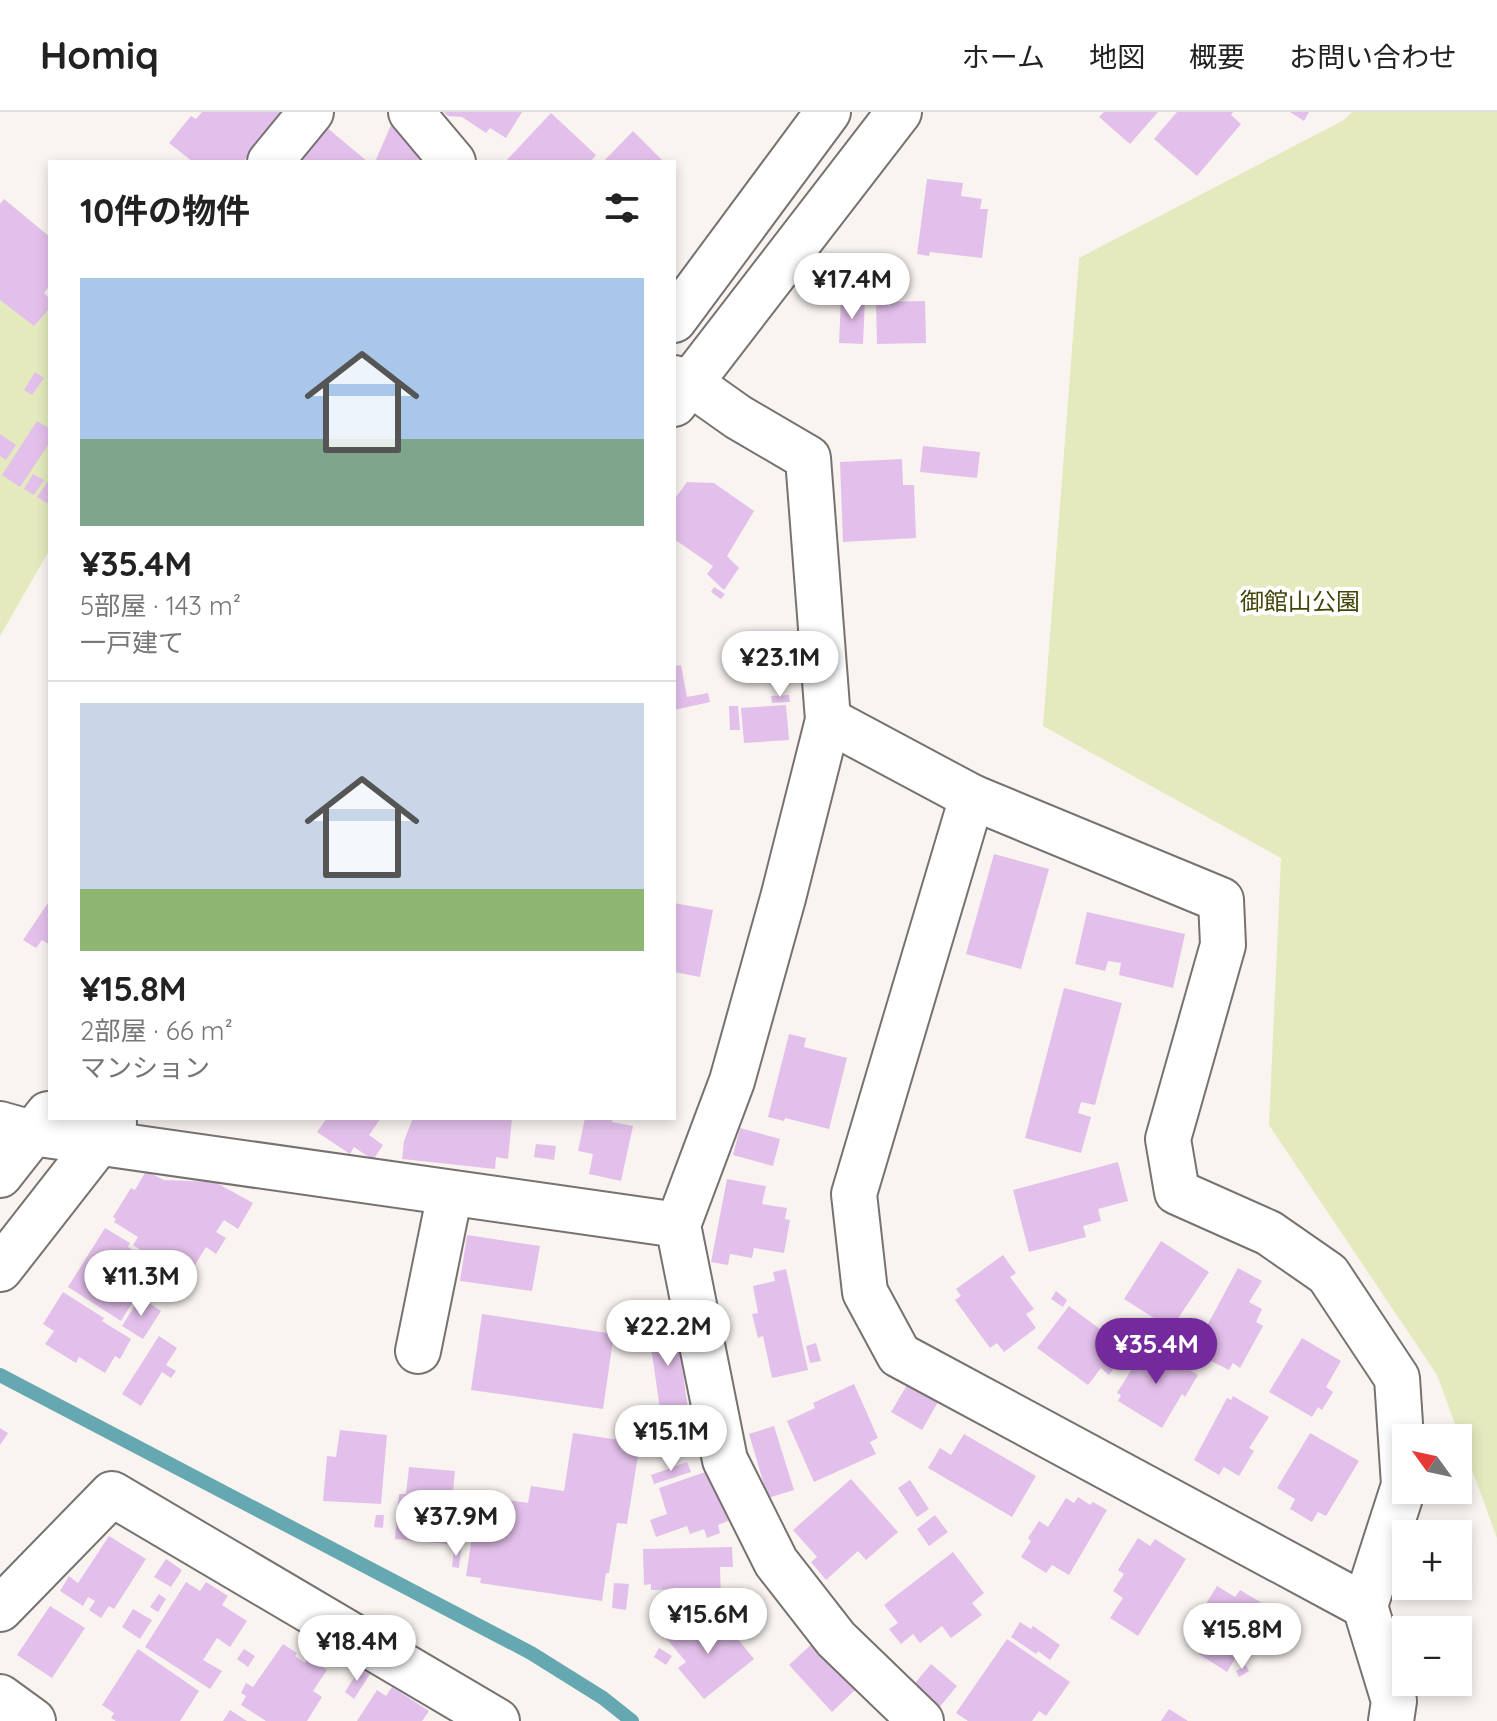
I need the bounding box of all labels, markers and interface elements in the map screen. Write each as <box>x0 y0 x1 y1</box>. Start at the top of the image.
text: Homiq <box>40 31 159 79</box>
text: ホーム <box>962 39 1045 74</box>
text: 地図 <box>1089 39 1145 74</box>
text: 概要 <box>1189 39 1245 74</box>
text: お問い合わせ <box>1289 39 1457 74</box>
icon: filters <box>600 186 644 230</box>
text: 10件の物件 <box>80 189 250 232</box>
pin: ¥17.4M <box>787 253 917 321</box>
text: ¥17.4M <box>812 262 892 295</box>
icon: home <box>290 330 434 474</box>
text: ¥35.4M <box>80 542 192 585</box>
park label: 御館山公園 <box>1240 586 1360 616</box>
text: 5部屋 · 143 m² <box>80 589 241 622</box>
text: 一戸建て <box>80 626 184 659</box>
pin: ¥23.1M <box>715 631 845 699</box>
text: ¥23.1M <box>740 640 820 673</box>
icon: home <box>290 755 434 899</box>
text: ¥15.8M <box>80 967 187 1010</box>
text: 2部屋 · 66 m² <box>80 1014 233 1047</box>
text: マンション <box>80 1051 210 1084</box>
pin: ¥11.3M <box>76 1250 206 1318</box>
text: ¥11.3M <box>102 1259 180 1292</box>
pin: ¥22.2M <box>603 1300 733 1368</box>
text: ¥22.2M <box>624 1309 712 1342</box>
pin: ¥35.4M <box>1091 1318 1221 1386</box>
text: ¥35.4M <box>1113 1327 1199 1360</box>
pin: ¥15.1M <box>606 1405 736 1473</box>
text: ¥15.1M <box>633 1414 709 1447</box>
north arrow <box>1392 1424 1472 1504</box>
map controls <box>1392 1424 1472 1696</box>
pin: ¥37.9M <box>391 1490 521 1558</box>
text: ¥37.9M <box>414 1499 498 1532</box>
button: + <box>1392 1520 1472 1600</box>
pin: ¥15.6M <box>643 1588 773 1656</box>
text: ¥15.6M <box>667 1597 749 1630</box>
pin: ¥15.8M <box>1177 1603 1307 1671</box>
text: ¥15.8M <box>1201 1612 1283 1645</box>
pin: ¥18.4M <box>292 1615 422 1683</box>
button: − <box>1392 1616 1472 1696</box>
text: ¥18.4M <box>316 1624 398 1657</box>

